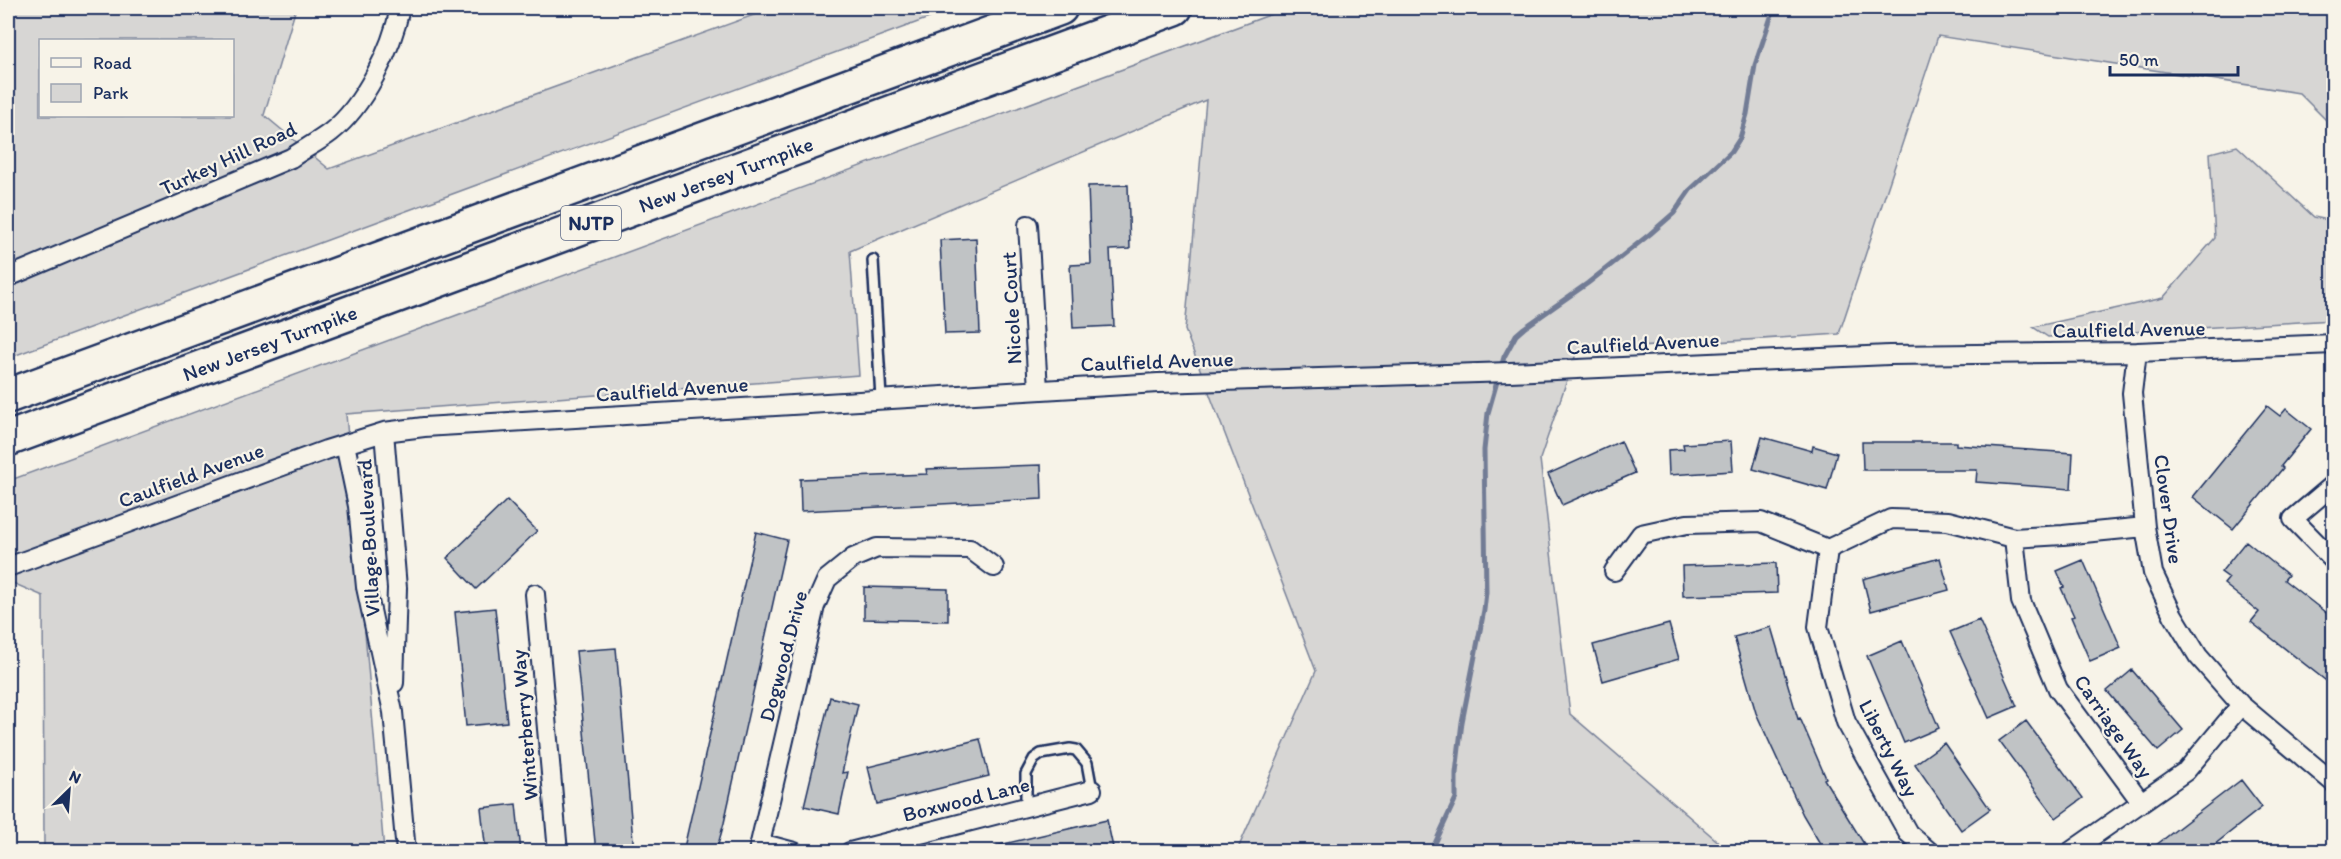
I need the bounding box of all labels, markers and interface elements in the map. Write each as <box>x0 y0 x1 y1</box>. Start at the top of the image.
legend <box>39 39 234 117</box>
scale bar <box>2110 39 2238 77</box>
text: 50 m <box>2119 49 2159 71</box>
text: Road <box>93 52 132 74</box>
text: Park <box>93 82 128 104</box>
street label: Turkey Hill Road <box>156 115 301 201</box>
street label: New Jersey Turnpike <box>635 130 816 218</box>
road number: NJTP <box>561 206 621 240</box>
street label: Nicole Court <box>996 251 1026 365</box>
street label: New Jersey Turnpike <box>179 299 360 386</box>
street label: Caulfield Avenue <box>2052 315 2206 343</box>
street label: Caulfield Avenue <box>1566 327 1720 359</box>
street label: Caulfield Avenue <box>1080 346 1234 376</box>
street label: Caulfield Avenue <box>595 371 749 407</box>
street label: Caulfield Avenue <box>115 437 267 513</box>
street label: Clover Drive <box>2149 453 2189 565</box>
street label: Village Boulevard <box>351 458 385 618</box>
street label: Dogwood Drive <box>754 588 812 724</box>
street label: Winterberry Way <box>505 648 543 801</box>
street label: Carriage Way <box>2069 669 2159 783</box>
street label: Liberty Way <box>1854 695 1924 801</box>
north arrow <box>39 760 99 820</box>
text: N <box>66 766 84 788</box>
street label: Boxwood Lane <box>900 771 1032 827</box>

